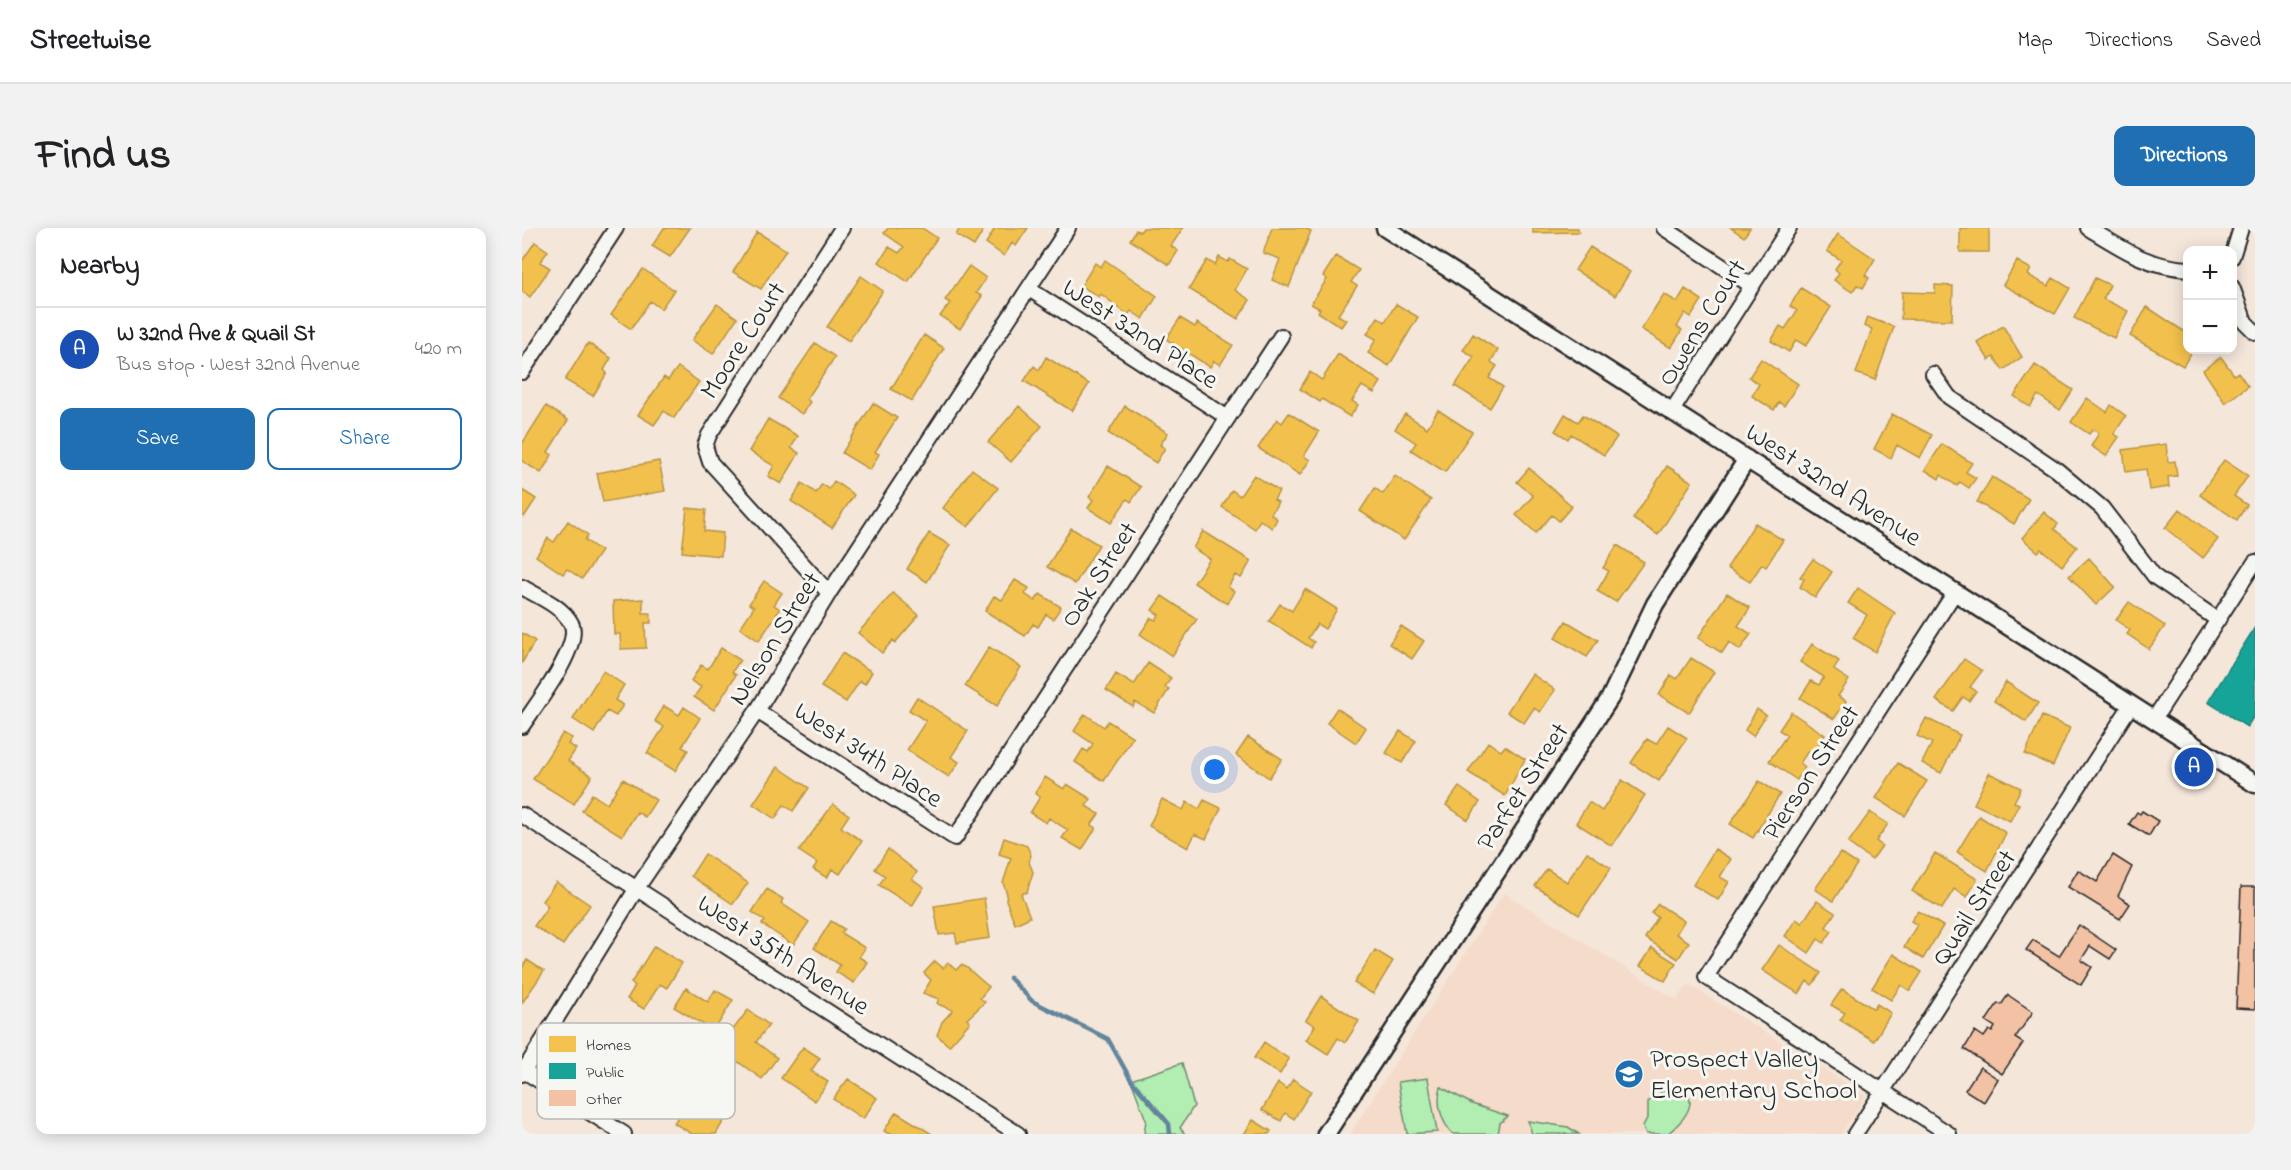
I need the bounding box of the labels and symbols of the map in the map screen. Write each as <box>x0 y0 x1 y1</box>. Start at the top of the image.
street label: Owens Court <box>1649 252 1758 394</box>
street label: West 32nd Place <box>1054 270 1226 401</box>
street label: Moore Court <box>691 275 797 408</box>
street label: West 32nd Avenue <box>1737 414 1929 558</box>
street label: Oak Street <box>1051 515 1149 636</box>
street label: Nelson Street <box>720 565 833 714</box>
street label: West 34th Place <box>785 693 951 819</box>
street label: Pierson Street <box>1753 698 1871 849</box>
street label: Parfet Street <box>1468 716 1580 859</box>
pin: A <box>2174 744 2214 790</box>
your location <box>1200 755 1229 784</box>
street label: Quail Street <box>1923 843 2027 974</box>
street label: West 35th Avenue <box>689 886 877 1027</box>
legend <box>537 1023 735 1119</box>
text: Homes <box>586 1034 631 1058</box>
place label: Prospect Valley Elementary School <box>1650 1041 1857 1111</box>
school or university icon: Prospect Valley Elementary School <box>1613 1058 1645 1090</box>
text: Public <box>586 1061 625 1085</box>
text: Other <box>586 1088 622 1112</box>

